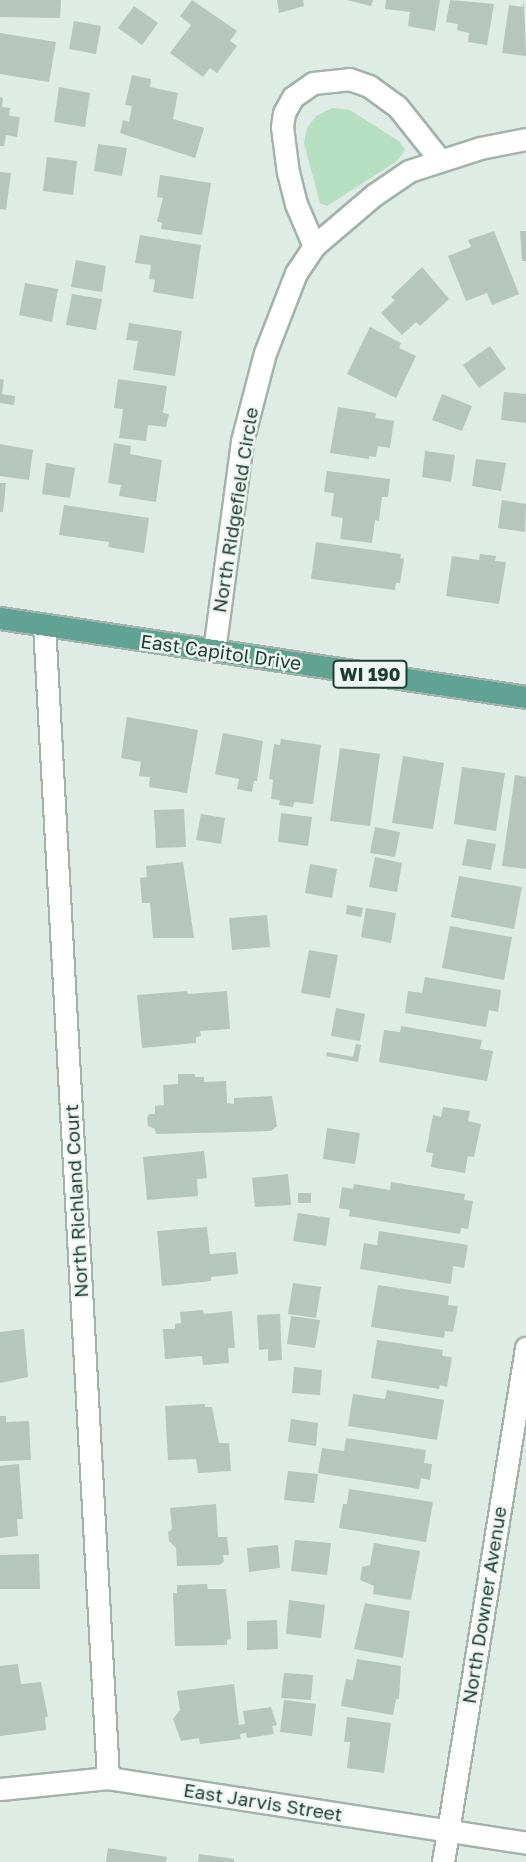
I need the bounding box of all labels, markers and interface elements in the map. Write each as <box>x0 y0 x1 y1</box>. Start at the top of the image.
street label: North Ridgefield Circle <box>207 406 263 614</box>
street label: East Capitol Drive <box>139 629 303 675</box>
road number: WI 190 <box>332 660 408 688</box>
street label: North Richland Court <box>60 1104 92 1298</box>
street label: North Downer Avenue <box>457 1505 511 1705</box>
street label: East Jarvis Street <box>182 1778 344 1826</box>

